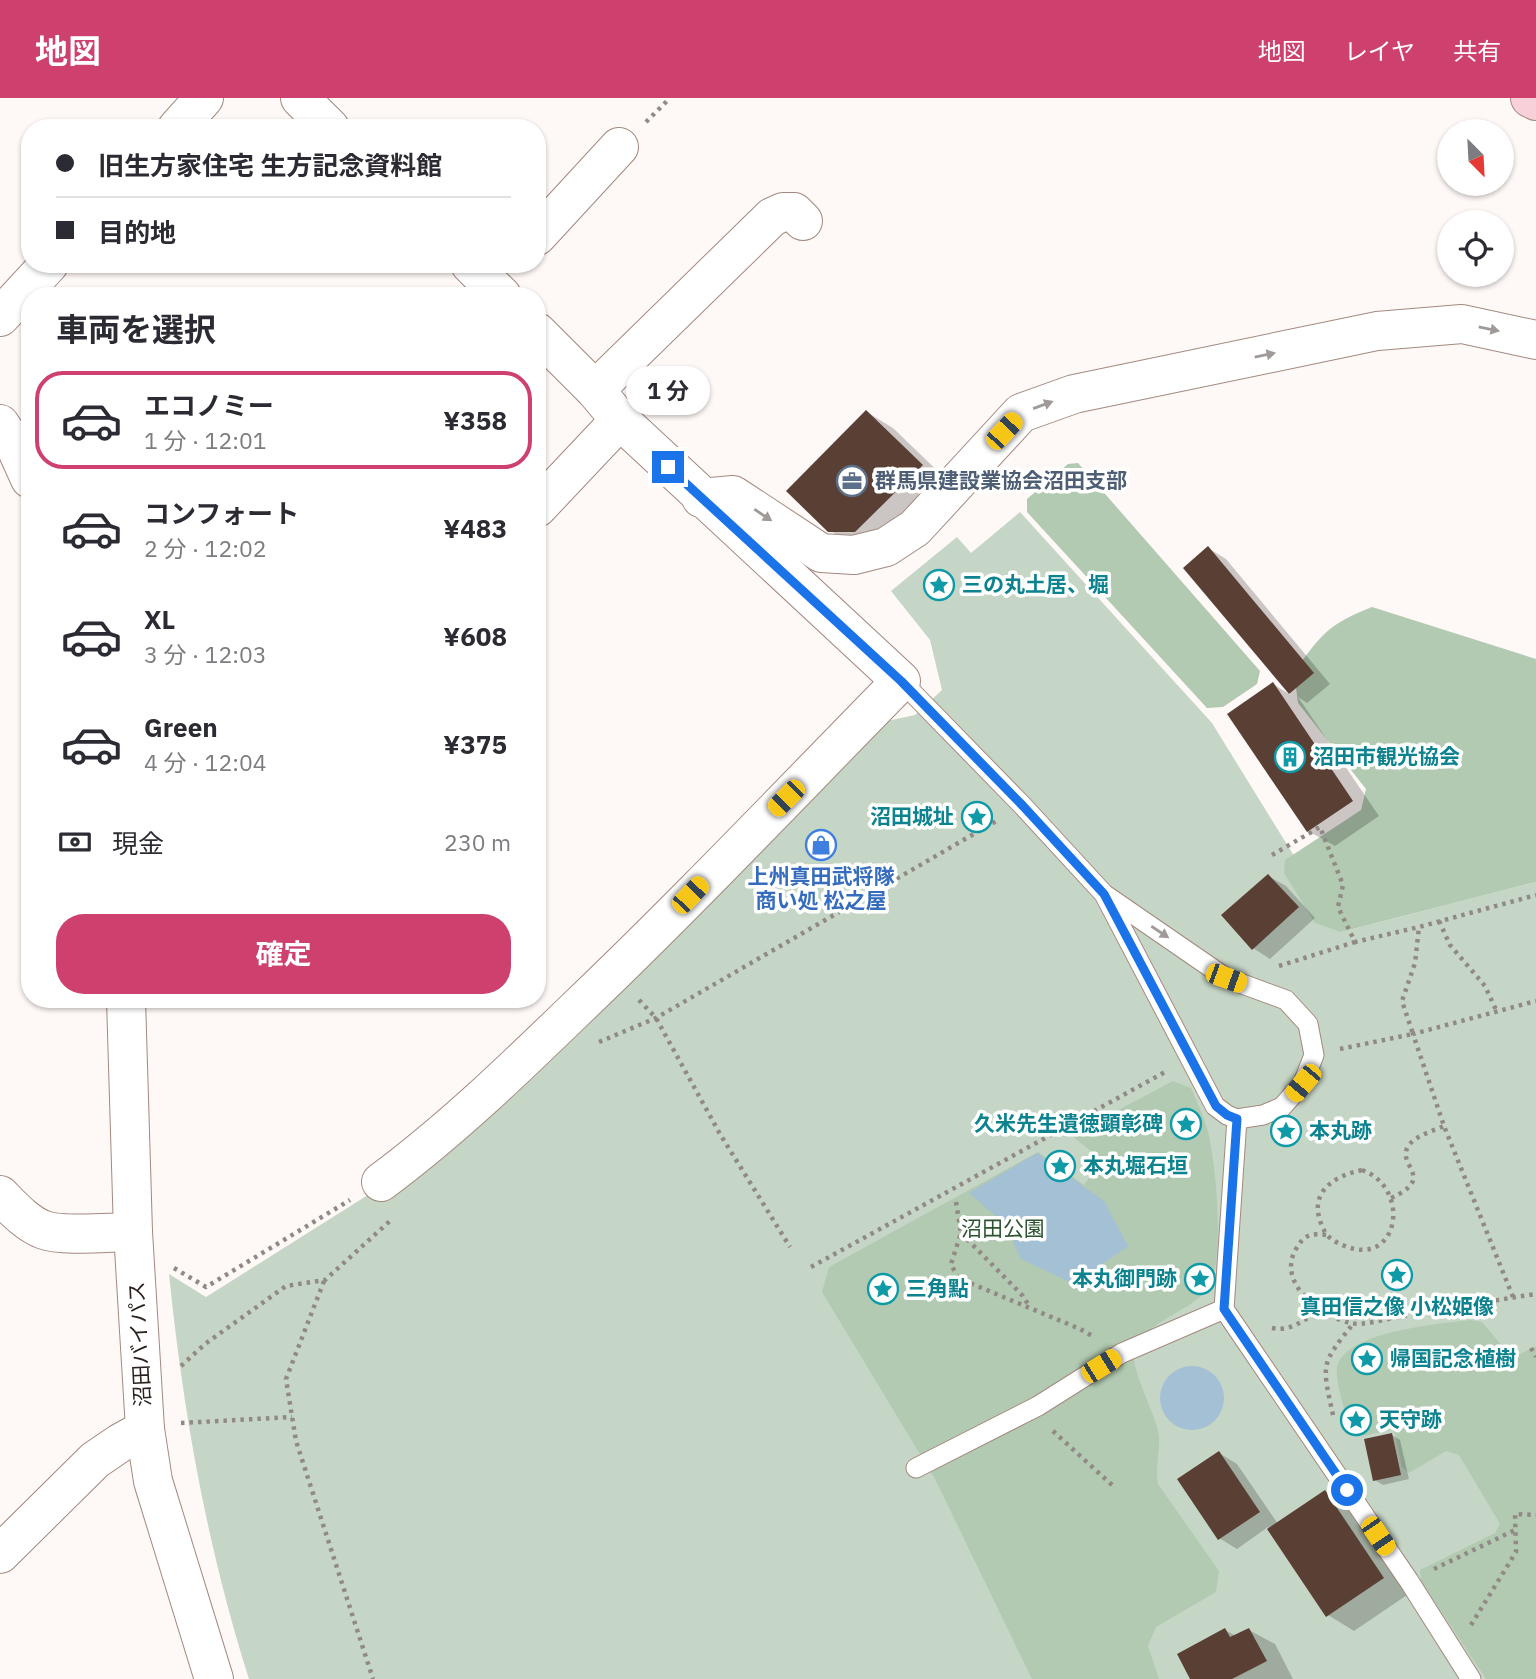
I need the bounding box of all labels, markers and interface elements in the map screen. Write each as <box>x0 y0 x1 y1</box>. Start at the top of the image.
text: 地図 <box>35 29 101 72</box>
text: 地図 <box>1258 35 1306 67</box>
text: レイヤ <box>1344 35 1415 67</box>
text: 共有 <box>1453 35 1501 67</box>
north arrow <box>1437 119 1514 196</box>
map controls <box>1437 119 1514 287</box>
text: 旧生方家住宅 生方記念資料館 <box>98 148 442 182</box>
button: locate <box>1437 210 1514 287</box>
text: 目的地 <box>98 215 176 249</box>
text: 車両を選択 <box>56 308 216 350</box>
one-way arrow <box>1478 323 1500 334</box>
one-way arrow <box>1254 349 1276 360</box>
callout: 1 分 <box>626 366 710 414</box>
text: 1 分 <box>647 375 689 405</box>
text: エコノミー <box>144 388 274 422</box>
icon: car <box>60 389 123 452</box>
one-way arrow <box>1033 400 1054 411</box>
text: ¥358 <box>443 403 507 437</box>
car <box>982 408 1027 454</box>
text: 1 分 · 12:01 <box>144 425 267 455</box>
route end <box>652 451 684 483</box>
office icon: 群馬県建設業協会沼田支部 <box>835 464 869 498</box>
place label: 群馬県建設業協会沼田支部 <box>875 466 1127 494</box>
text: コンフォート <box>144 496 299 530</box>
icon: car <box>60 497 123 560</box>
one-way arrow <box>753 508 773 521</box>
text: ¥483 <box>443 511 507 545</box>
text: 2 分 · 12:02 <box>144 533 267 563</box>
place icon: 三の丸土居、堀 <box>922 568 956 602</box>
place label: 三の丸土居、堀 <box>962 570 1109 598</box>
text: XL <box>144 602 175 636</box>
icon: car <box>60 605 123 668</box>
text: ¥608 <box>443 619 507 653</box>
text: 3 分 · 12:03 <box>144 639 267 669</box>
text: Green <box>144 710 218 744</box>
icon: car <box>60 713 123 776</box>
text: ¥375 <box>443 727 507 761</box>
building icon: 沼田市観光協会 <box>1273 740 1307 774</box>
place label: 沼田市観光協会 <box>1313 742 1460 770</box>
text: 4 分 · 12:04 <box>144 747 267 777</box>
car <box>764 776 809 820</box>
place icon: 沼田城址 <box>960 800 994 834</box>
place label: 沼田城址 <box>870 802 954 830</box>
icon: cash <box>56 823 94 861</box>
text: 現金 <box>112 826 164 860</box>
text: 230 m <box>444 827 511 857</box>
shop icon: 上州真田武将隊 商い処 松之屋 <box>804 828 838 862</box>
place label: 上州真田武将隊 商い処 松之屋 <box>748 862 895 914</box>
car <box>668 873 713 917</box>
button: 確定 <box>56 914 511 994</box>
one-way arrow <box>1151 925 1170 938</box>
car <box>1203 961 1250 995</box>
car <box>1282 1060 1325 1106</box>
place icon: 久米先生遺徳顕彰碑 <box>1169 1107 1203 1141</box>
place label: 久米先生遺徳顕彰碑 <box>974 1109 1163 1137</box>
place icon: 本丸跡 <box>1269 1114 1303 1148</box>
place label: 本丸跡 <box>1309 1116 1372 1144</box>
place icon: 本丸堀石垣 <box>1043 1149 1077 1183</box>
place label: 本丸堀石垣 <box>1083 1151 1188 1179</box>
park label: 沼田公園 <box>961 1214 1045 1242</box>
place icon: 真田信之像 小松姫像 <box>1380 1258 1414 1292</box>
place icon: 本丸御門跡 <box>1183 1262 1217 1296</box>
place label: 本丸御門跡 <box>1072 1264 1177 1292</box>
place icon: 三角點 <box>866 1272 900 1306</box>
place label: 三角點 <box>906 1274 969 1302</box>
street label: 沼田バイパス <box>122 1281 156 1407</box>
place label: 真田信之像 小松姫像 <box>1300 1292 1494 1320</box>
place icon: 帰国記念植樹 <box>1350 1342 1384 1376</box>
place label: 帰国記念植樹 <box>1390 1344 1516 1372</box>
car <box>1078 1346 1125 1386</box>
place icon: 天守跡 <box>1339 1403 1373 1437</box>
place label: 天守跡 <box>1379 1405 1442 1433</box>
route start <box>1331 1474 1363 1506</box>
car <box>1358 1513 1399 1559</box>

